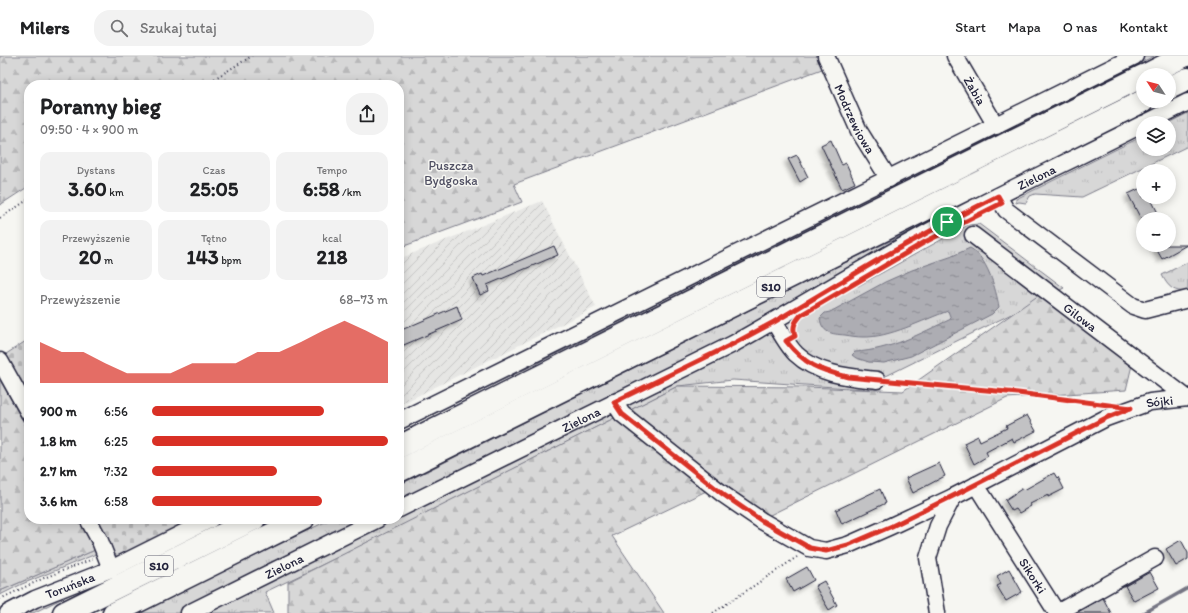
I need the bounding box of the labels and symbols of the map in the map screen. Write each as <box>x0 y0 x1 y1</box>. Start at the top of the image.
north arrow <box>1136 68 1176 108</box>
street label: Żabia <box>961 73 990 108</box>
street label: Modrzewiowa <box>832 82 879 156</box>
park label: Puszcza Bydgoska <box>424 158 478 188</box>
street label: Zielona <box>1015 161 1058 193</box>
pin <box>930 205 964 239</box>
road number: S10 <box>757 277 785 297</box>
street label: Gilowa <box>1061 299 1100 334</box>
street label: Sójki <box>1144 392 1174 410</box>
street label: Zielona <box>559 403 603 435</box>
street label: Zielona <box>262 550 306 582</box>
street label: Sikorki <box>1016 555 1050 596</box>
road number: S10 <box>145 556 173 576</box>
street label: Toruńska <box>43 569 97 602</box>

